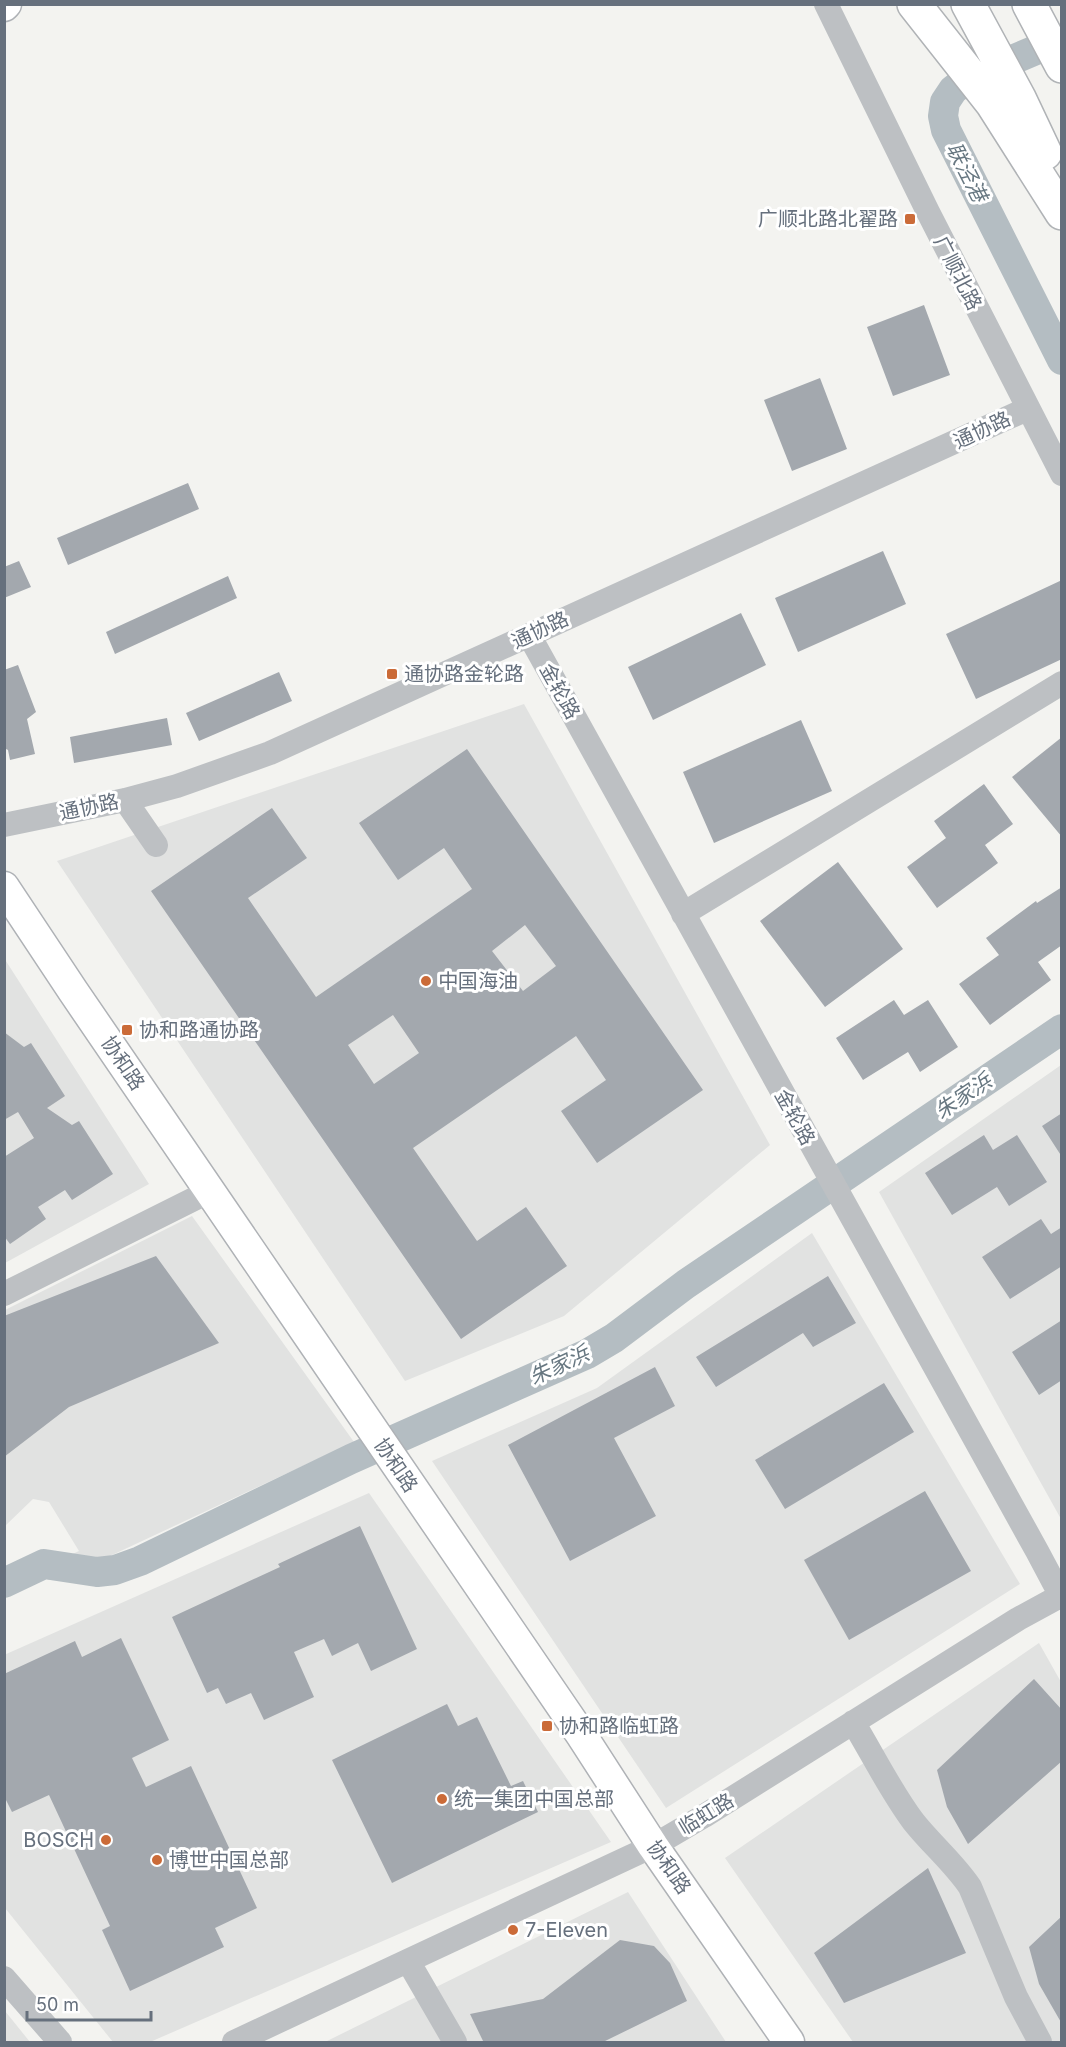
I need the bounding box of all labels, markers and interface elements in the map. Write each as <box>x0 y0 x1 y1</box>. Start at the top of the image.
water label: 联泾港 <box>942 138 994 208</box>
place label: 广顺北路北翟路 <box>758 207 898 231</box>
marker: 广顺北路北翟路 <box>903 212 917 226</box>
street label: 广顺北路 <box>929 232 987 314</box>
street label: 通协路 <box>950 406 1014 454</box>
street label: 通协路 <box>508 606 572 654</box>
street label: 金轮路 <box>535 659 585 723</box>
place label: 通协路金轮路 <box>404 662 524 686</box>
marker: 通协路金轮路 <box>385 667 399 681</box>
street label: 通协路 <box>57 789 121 825</box>
place label: 中国海油 <box>438 969 518 993</box>
marker: 中国海油 <box>419 974 433 988</box>
place label: 协和路通协路 <box>139 1018 259 1042</box>
marker: 协和路通协路 <box>120 1023 134 1037</box>
street label: 协和路 <box>96 1031 150 1095</box>
water label: 朱家浜 <box>930 1067 998 1124</box>
street label: 金轮路 <box>770 1085 820 1149</box>
water label: 朱家浜 <box>525 1340 595 1390</box>
street label: 协和路 <box>369 1433 423 1497</box>
place label: 协和路临虹路 <box>559 1714 679 1738</box>
marker: 协和路临虹路 <box>540 1719 554 1733</box>
place label: 统一集团中国总部 <box>454 1787 614 1811</box>
street label: 临虹路 <box>674 1788 738 1840</box>
marker: 统一集团中国总部 <box>435 1792 449 1806</box>
place label: BOSCH <box>23 1828 94 1852</box>
marker: BOSCH <box>99 1833 113 1847</box>
street label: 协和路 <box>642 1836 696 1898</box>
place label: 博世中国总部 <box>169 1848 289 1872</box>
marker: 博世中国总部 <box>150 1853 164 1867</box>
place label: 7-Eleven <box>525 1918 608 1942</box>
marker: 7-Eleven <box>506 1923 520 1937</box>
scale bar <box>27 1984 152 2022</box>
text: 50 m <box>36 1994 79 2015</box>

